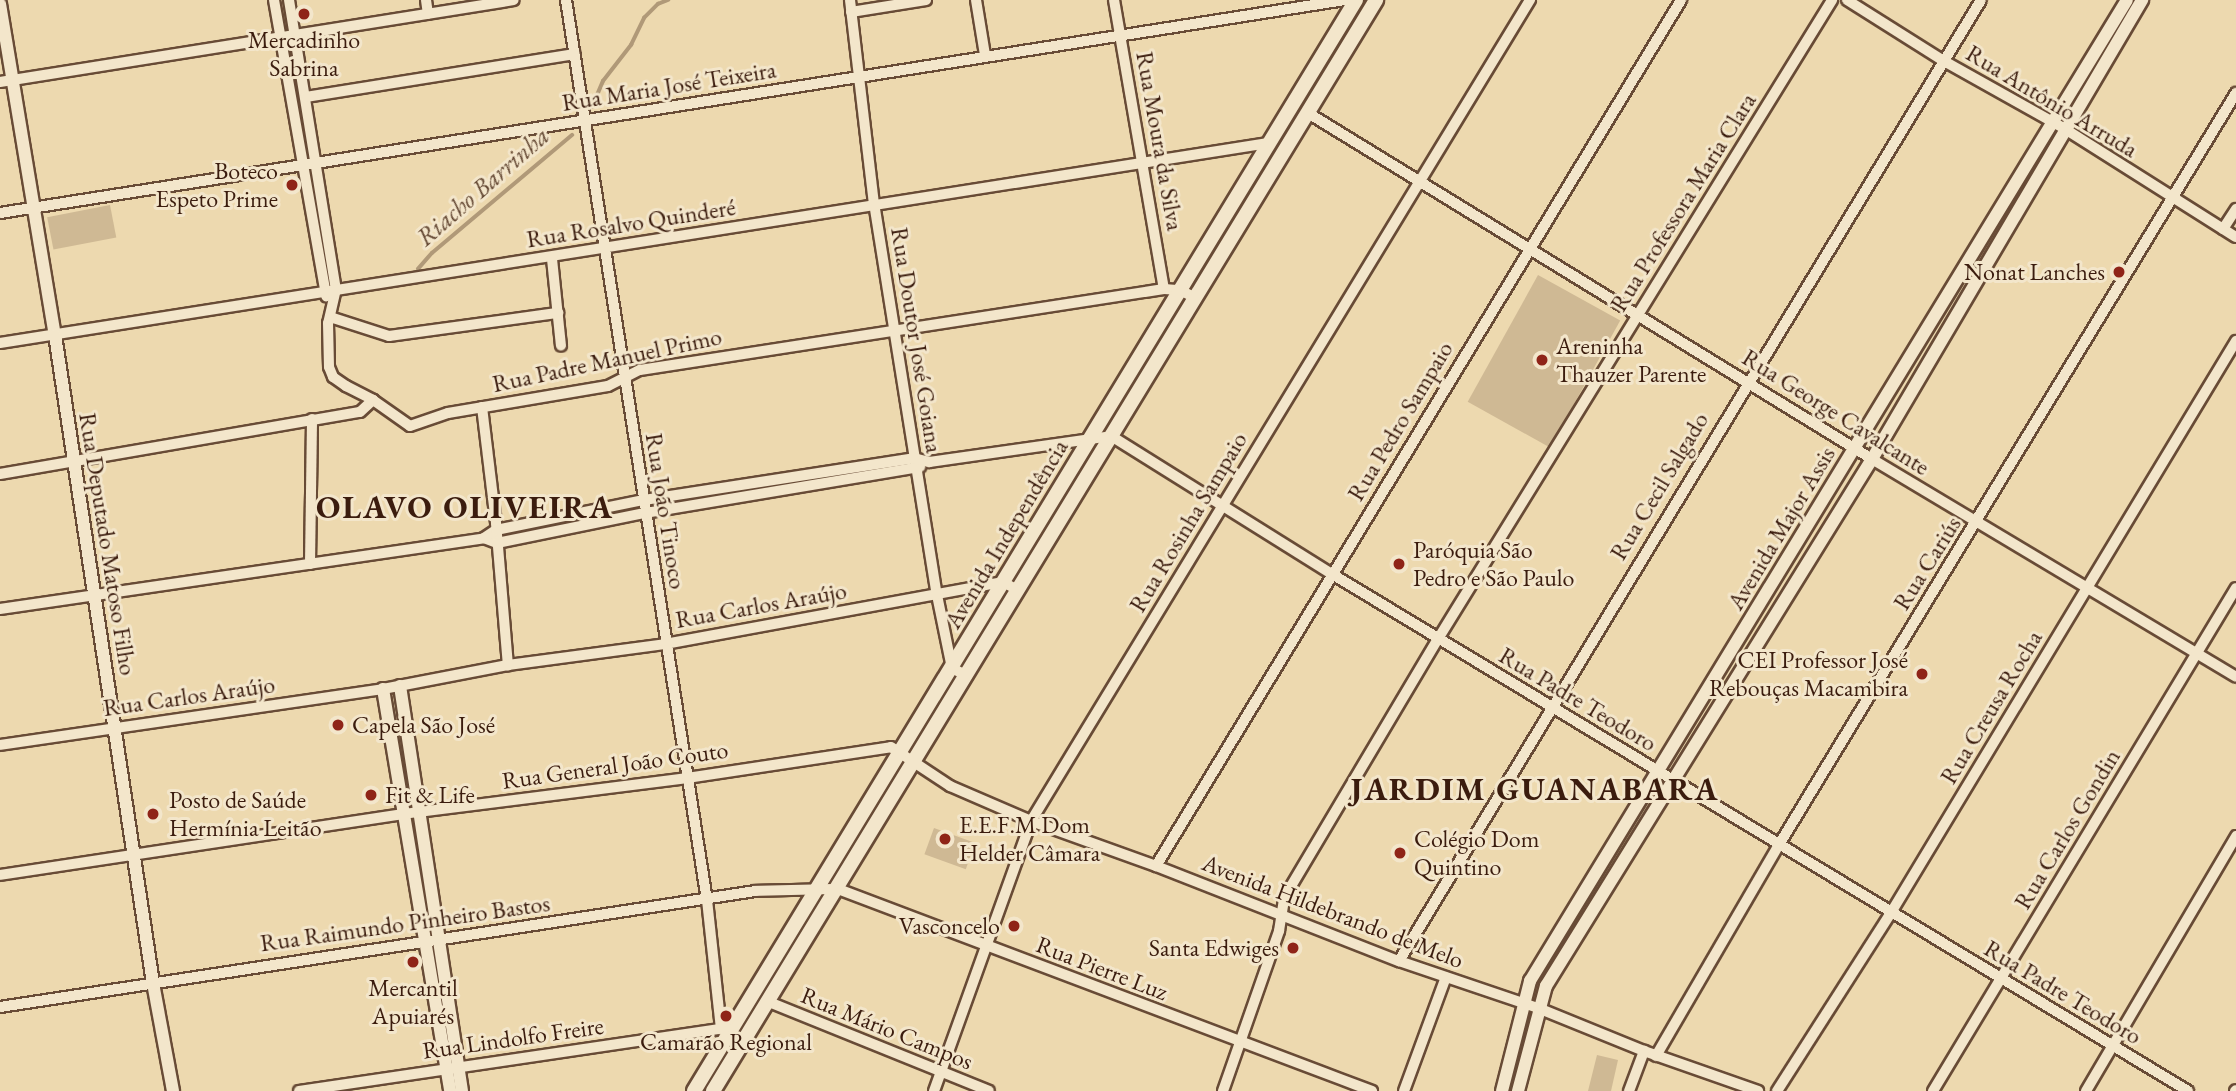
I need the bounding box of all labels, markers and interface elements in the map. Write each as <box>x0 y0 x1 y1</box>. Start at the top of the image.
marker: Mercadinho Sabrina <box>296 6 312 22</box>
place label: Mercadinho Sabrina <box>248 26 360 82</box>
street label: Rua Antônio Arruda <box>1961 38 2143 164</box>
street label: Rua Moura da Silva <box>1130 49 1190 233</box>
street label: Rua Maria José Teixeira <box>560 55 778 117</box>
street label: Rua Professora Maria Clara <box>1604 87 1762 317</box>
water label: Riacho Barrinha <box>410 121 556 253</box>
place label: Boteco Espeto Prime <box>156 157 278 213</box>
marker: Boteco Espeto Prime <box>284 177 300 193</box>
street label: Rua Rosalvo Quinderé <box>524 192 738 254</box>
street label: Rua Doutor José Goiana <box>885 225 949 455</box>
place label: Nonat Lanches <box>1964 258 2105 286</box>
marker: Nonat Lanches <box>2111 264 2127 280</box>
street label: Rua Padre Manuel Primo <box>490 322 724 398</box>
place label: Areninha Thauzer Parente <box>1556 332 1706 388</box>
street label: Rua Pedro Sampaio <box>1341 336 1459 506</box>
street label: Rua George Cavalcante <box>1737 343 1935 481</box>
marker: Areninha Thauzer Parente <box>1534 352 1550 368</box>
street label: Rua Cecil Salgado <box>1604 407 1714 565</box>
street label: Rua Deputado Matoso Filho <box>73 411 143 677</box>
street label: Rua Rosinha Sampaio <box>1123 427 1253 617</box>
street label: Rua João Tinoco <box>639 431 693 591</box>
street label: Avenida Independência <box>938 434 1074 634</box>
street label: Avenida Major Assis <box>1721 441 1841 615</box>
district label: OLAVO OLIVEIRA <box>318 488 612 526</box>
street label: Rua Cariús <box>1887 511 1967 615</box>
place label: Paróquia São Pedro e São Paulo <box>1413 536 1574 592</box>
marker: Paróquia São Pedro e São Paulo <box>1391 556 1407 572</box>
street label: Rua Carlos Araújo <box>673 576 849 634</box>
street label: Rua Creusa Rocha <box>1934 625 2048 789</box>
street label: Rua Padre Teodoro <box>1494 641 1662 757</box>
place label: CEI Professor José Rebouças Macambira <box>1709 646 1908 702</box>
marker: CEI Professor José Rebouças Macambira <box>1914 666 1930 682</box>
street label: Rua Carlos Araújo <box>101 670 277 722</box>
place label: Capela São José <box>352 711 495 739</box>
marker: Capela São José <box>330 717 346 733</box>
street label: Rua General João Couto <box>500 735 730 795</box>
street label: Rua Carlos Gondin <box>2008 744 2126 914</box>
district label: JARDIM GUANABARA <box>1352 770 1718 808</box>
place label: Fit & Life <box>385 781 475 809</box>
place label: Posto de Saúde Hermínia Leitão <box>169 786 322 842</box>
marker: Fit & Life <box>363 787 379 803</box>
marker: Posto de Saúde Hermínia Leitão <box>143 804 163 824</box>
place label: E.E.F.M Dom Helder Câmara <box>959 811 1100 867</box>
place label: Colégio Dom Quintino <box>1414 825 1539 881</box>
marker: E.E.F.M Dom Helder Câmara <box>937 831 953 847</box>
marker: Colégio Dom Quintino <box>1392 845 1408 861</box>
street label: Avenida Hildebrando de Melo <box>1198 848 1468 974</box>
street label: Rua Raimundo Pinheiro Bastos <box>258 888 552 958</box>
place label: Vasconcelo <box>899 912 1000 940</box>
marker: Vasconcelo <box>1006 918 1022 934</box>
street label: Rua Pierre Luz <box>1032 930 1172 1006</box>
place label: Santa Edwiges <box>1149 934 1279 962</box>
street label: Rua Padre Teodoro <box>1979 934 2147 1050</box>
marker: Santa Edwiges <box>1285 940 1301 956</box>
marker: Mercantil Apuiarés <box>405 954 421 970</box>
place label: Mercantil Apuiarés <box>368 974 458 1030</box>
street label: Rua Mário Campos <box>797 980 977 1076</box>
marker: Camarão Regional <box>718 1008 734 1024</box>
street label: Rua Lindolfo Freire <box>421 1011 605 1065</box>
place label: Camarão Regional <box>640 1028 812 1056</box>

